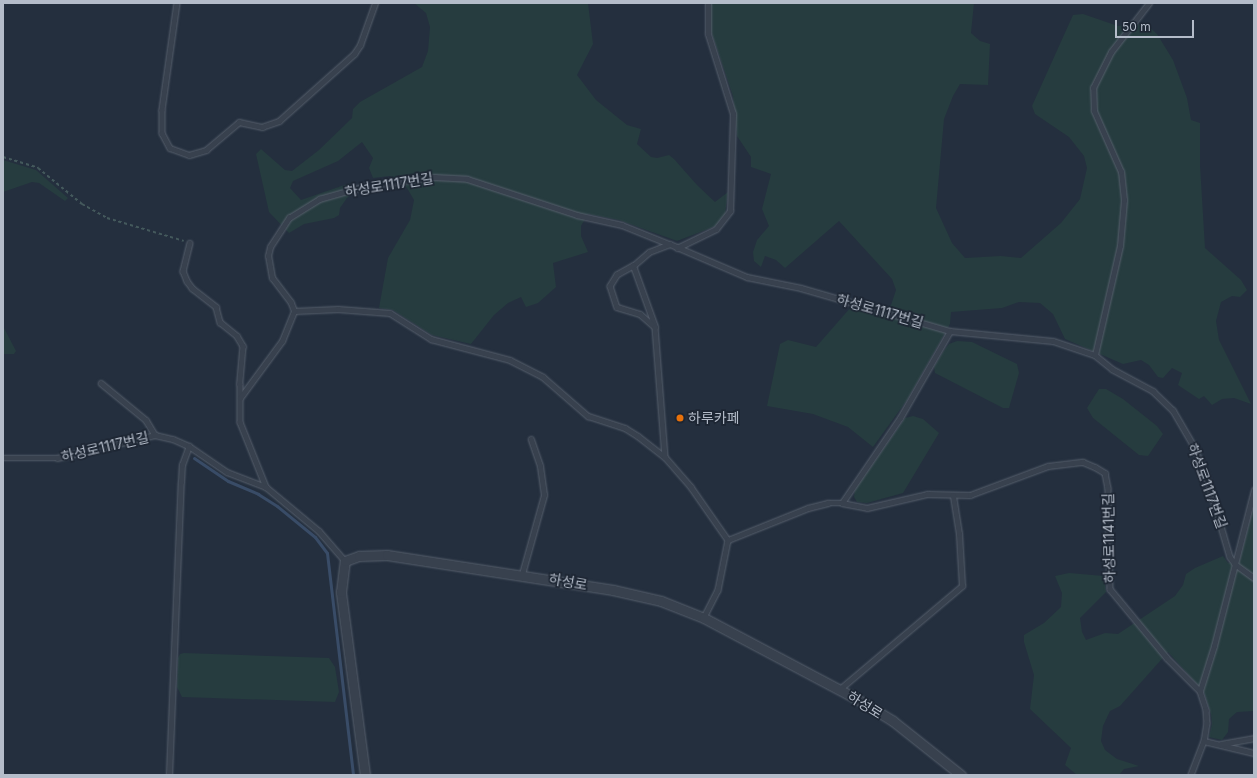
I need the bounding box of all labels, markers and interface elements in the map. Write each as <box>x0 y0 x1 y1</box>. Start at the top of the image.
scale bar <box>1117 12 1196 38</box>
text: 50 m <box>1122 19 1151 34</box>
street label: 하성로1117번길 <box>344 170 434 200</box>
street label: 하성로1117번길 <box>835 291 925 331</box>
place label: 하루카페 <box>688 410 740 426</box>
marker: 하루카페 <box>675 413 685 423</box>
street label: 하성로1117번길 <box>60 429 150 465</box>
street label: 하성로1117번길 <box>1184 441 1230 531</box>
street label: 하성로1141번길 <box>1100 493 1118 583</box>
street label: 하성로 <box>548 570 588 594</box>
street label: 하성로 <box>844 688 886 722</box>

